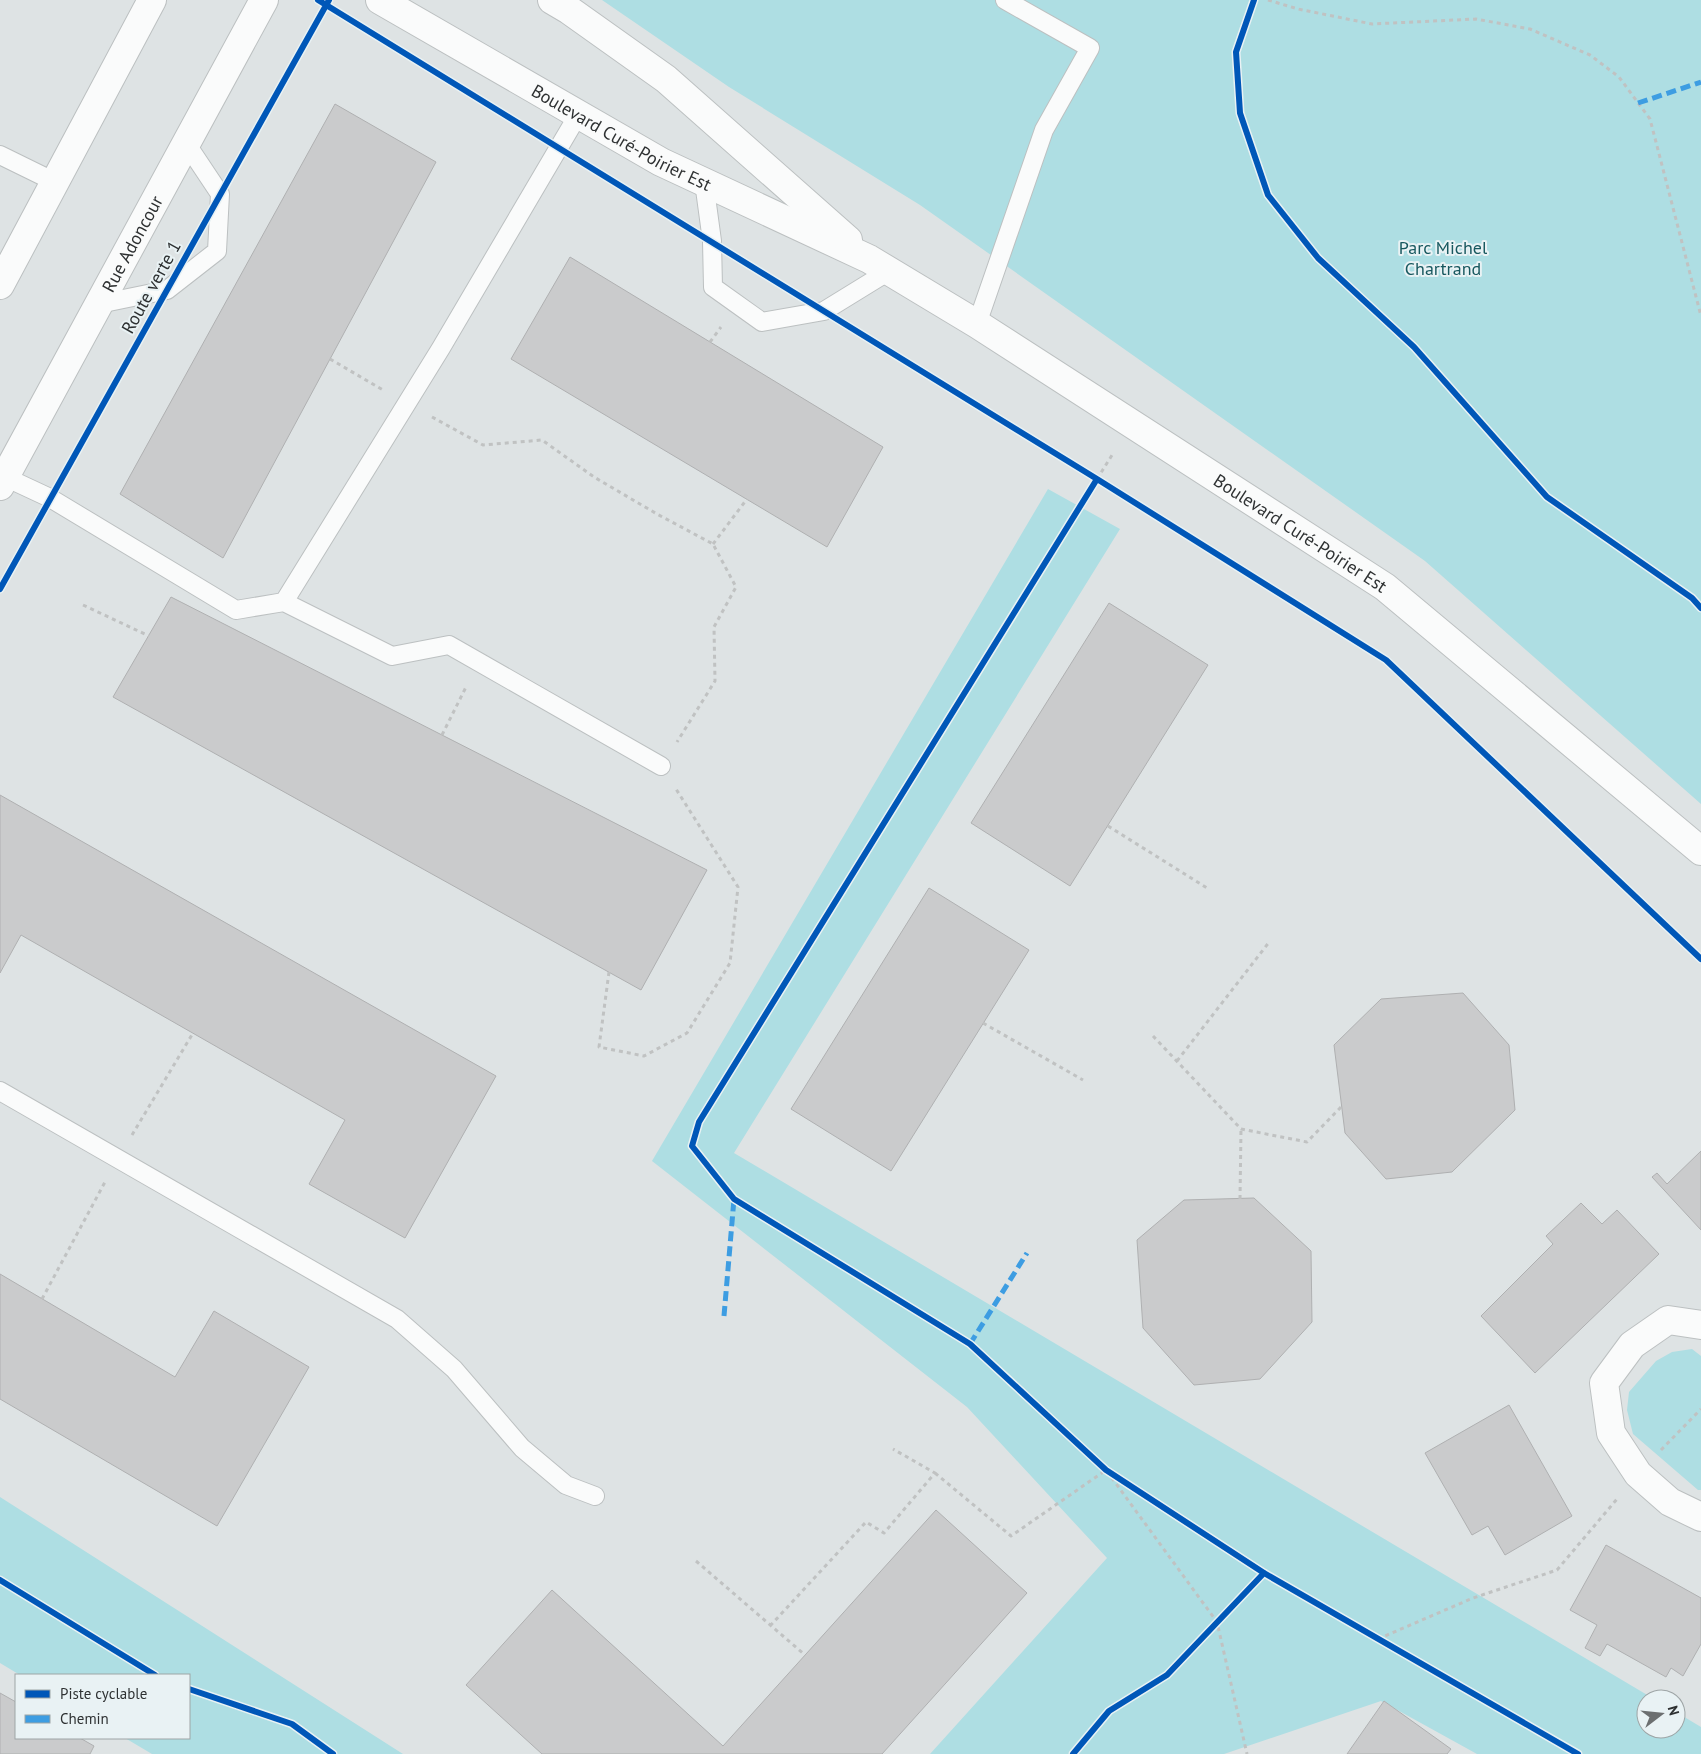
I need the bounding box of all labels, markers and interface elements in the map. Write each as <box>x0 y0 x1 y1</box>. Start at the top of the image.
street label: Boulevard Curé-Poirier Est <box>528 78 715 195</box>
street label: Rue Adoncour <box>96 191 167 296</box>
street label: Route verte 1 <box>116 236 186 338</box>
park label: Parc Michel Chartrand <box>1399 236 1488 280</box>
street label: Boulevard Curé-Poirier Est <box>1210 468 1392 597</box>
legend <box>15 1674 190 1739</box>
text: Piste cyclable <box>60 1684 147 1703</box>
north arrow <box>1636 1689 1686 1739</box>
text: N <box>1664 1704 1683 1717</box>
text: Chemin <box>60 1709 109 1728</box>

